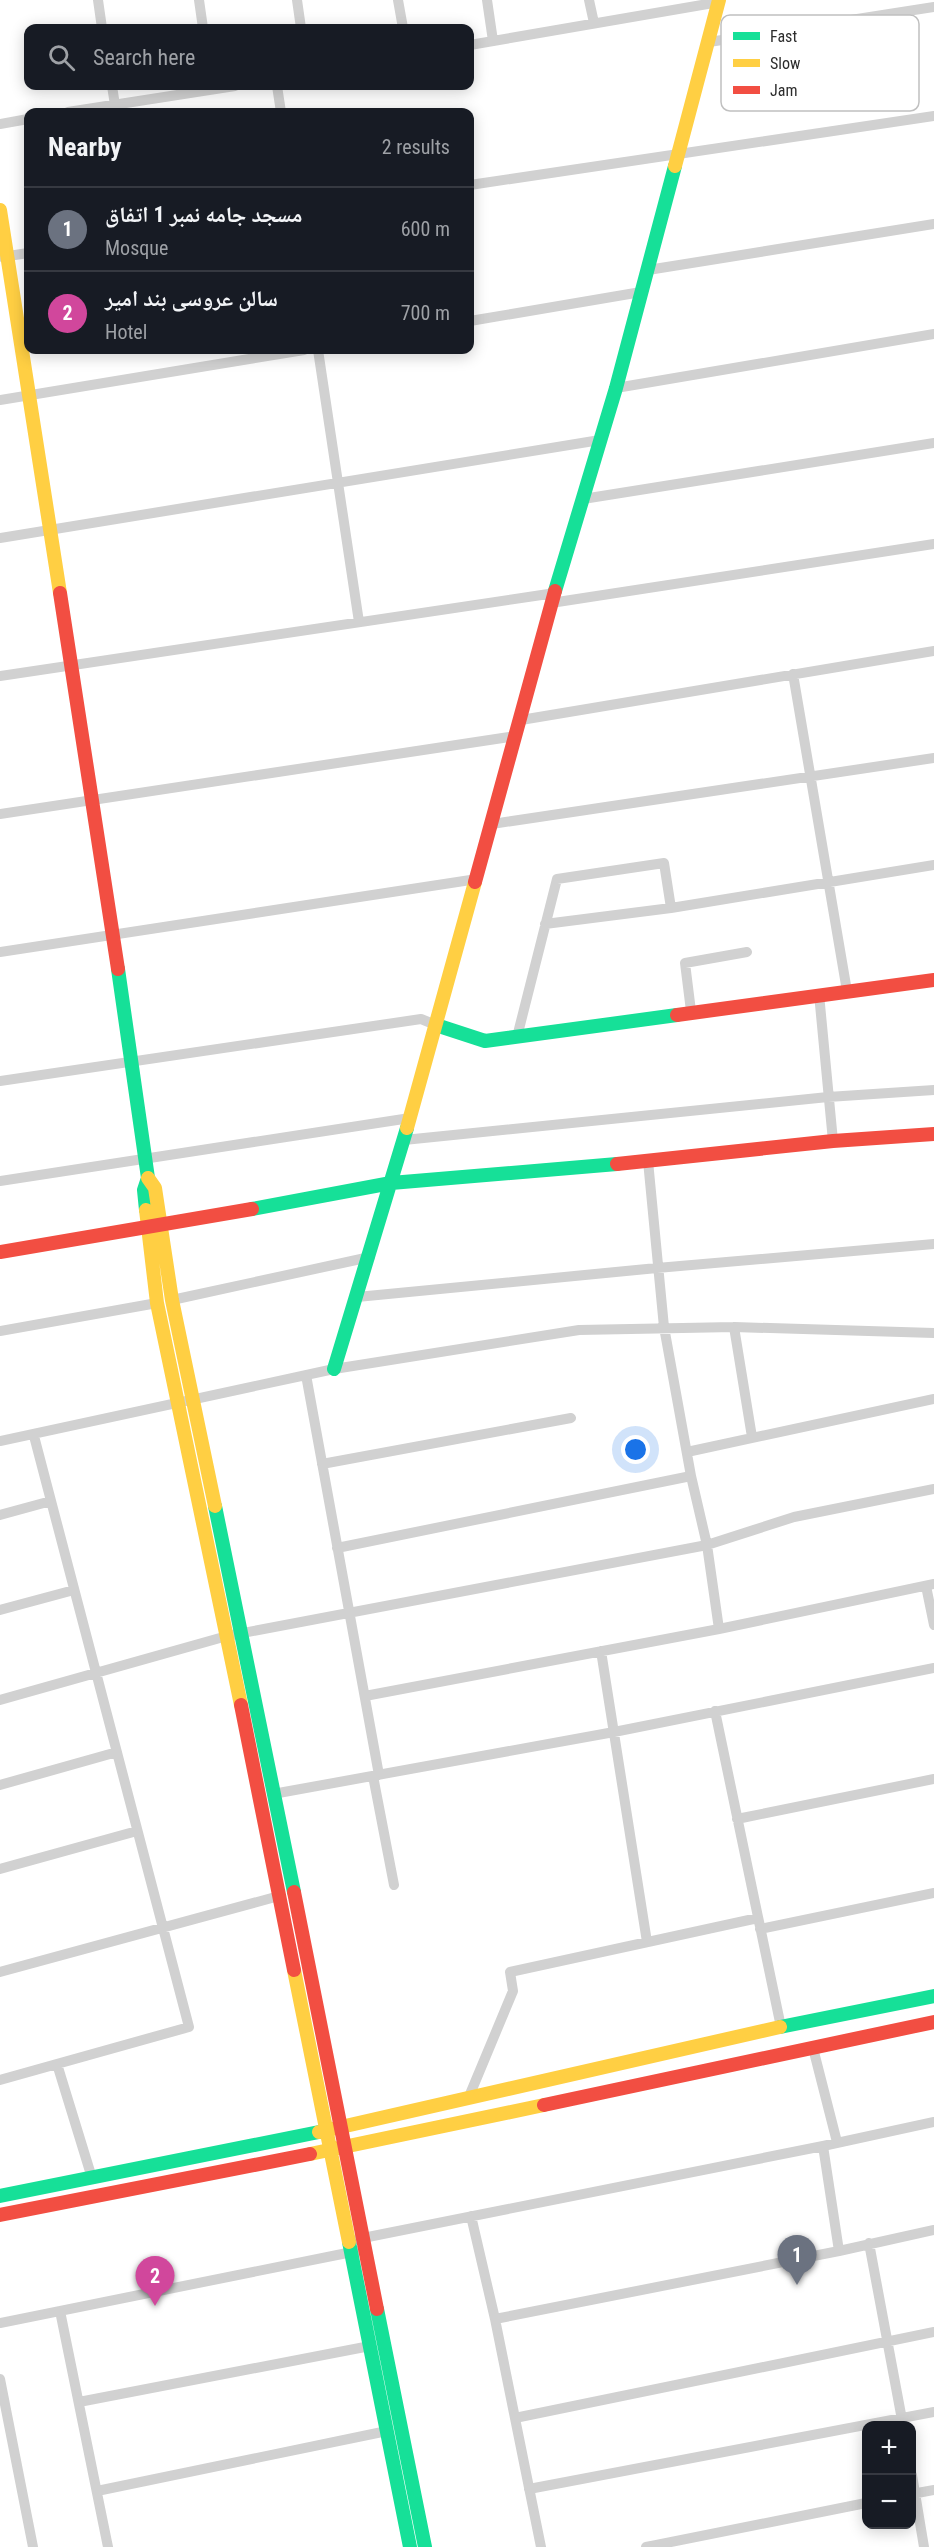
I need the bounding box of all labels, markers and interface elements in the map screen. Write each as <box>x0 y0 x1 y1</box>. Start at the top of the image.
legend <box>721 15 919 111</box>
search box <box>24 24 474 90</box>
text: Fast <box>770 27 797 46</box>
icon: search <box>45 41 78 74</box>
text: Search here <box>93 45 195 70</box>
text: Slow <box>770 54 800 73</box>
text: Jam <box>770 81 797 100</box>
text: Nearby <box>48 132 122 162</box>
text: 2 results <box>382 135 450 159</box>
text: مسجد جامه نمبر 1 اتفاق <box>105 202 302 227</box>
text: 1 <box>62 217 73 241</box>
text: 600 m <box>401 217 450 241</box>
text: Mosque <box>105 236 168 260</box>
text: سالن عروسی بند امیر <box>105 286 278 311</box>
text: 2 <box>62 301 73 325</box>
text: 700 m <box>401 301 450 325</box>
text: Hotel <box>105 320 147 344</box>
your location <box>621 1435 650 1464</box>
pin: 1 <box>778 2236 816 2285</box>
pin: 2 <box>136 2256 174 2306</box>
map controls <box>862 2421 916 2529</box>
button: + <box>862 2421 916 2475</box>
button: − <box>862 2475 916 2529</box>

